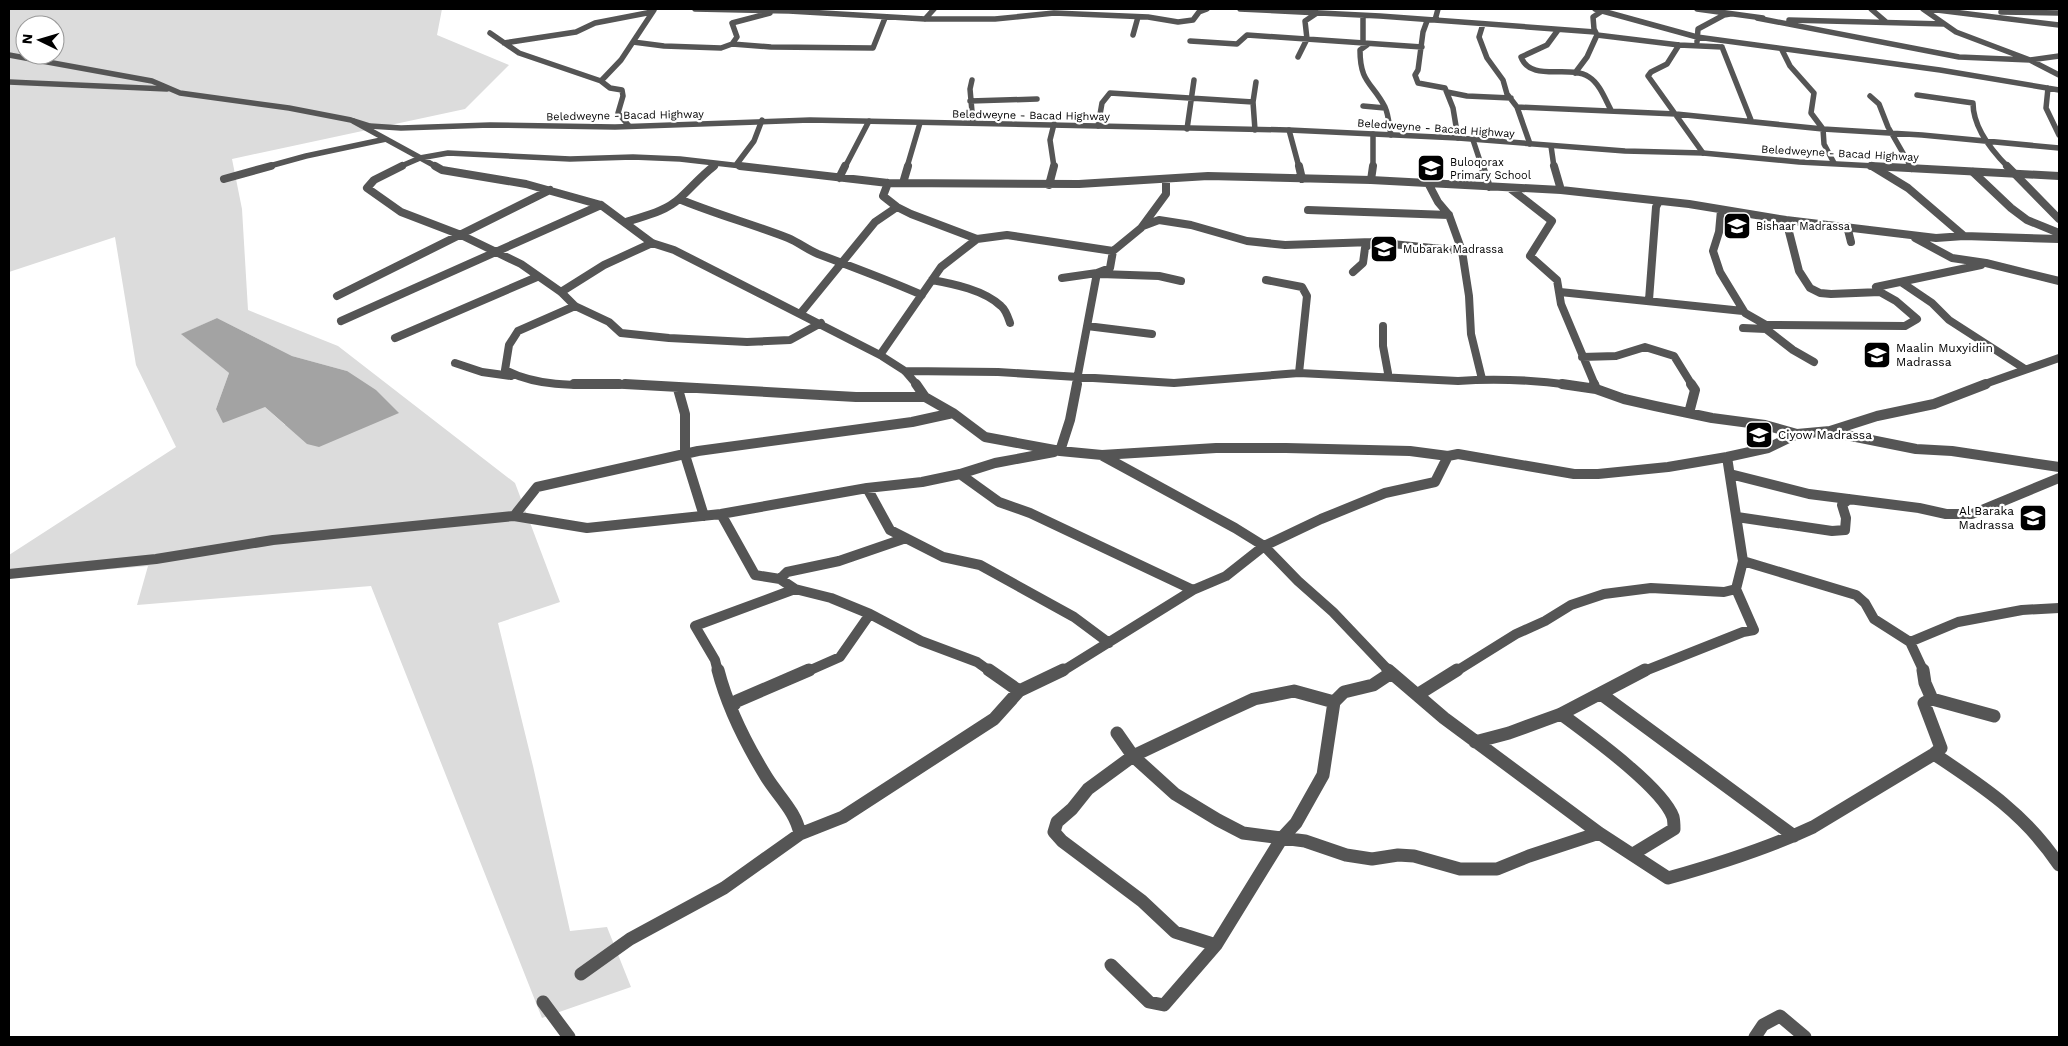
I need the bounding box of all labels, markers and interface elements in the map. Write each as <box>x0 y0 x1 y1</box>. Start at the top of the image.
north arrow <box>15 15 65 65</box>
text: N <box>19 33 35 45</box>
street label: Beledweyne - Bacad Highway <box>546 108 704 123</box>
street label: Beledweyne - Bacad Highway <box>952 108 1110 123</box>
street label: Beledweyne - Bacad Highway <box>1357 117 1515 141</box>
street label: Beledweyne - Bacad Highway <box>1761 143 1919 164</box>
school or university icon: Buloqorax Primary School <box>1416 153 1446 183</box>
place label: Buloqorax Primary School <box>1450 156 1532 182</box>
school or university icon: Bishaar Madrassa <box>1722 211 1752 241</box>
place label: Bishaar Madrassa <box>1756 220 1850 233</box>
school or university icon: Mubarak Madrassa <box>1369 234 1399 264</box>
place label: Mubarak Madrassa <box>1403 243 1503 256</box>
school or university icon: Maalin Muxyidiin Madrassa <box>1862 340 1892 370</box>
place label: Maalin Muxyidiin Madrassa <box>1896 341 1993 369</box>
school or university icon: Ciyow Madrassa <box>1744 420 1774 450</box>
place label: Ciyow Madrassa <box>1778 428 1872 442</box>
school or university icon: Al Baraka Madrassa <box>2018 503 2048 533</box>
place label: Al Baraka Madrassa <box>1959 504 2014 532</box>

